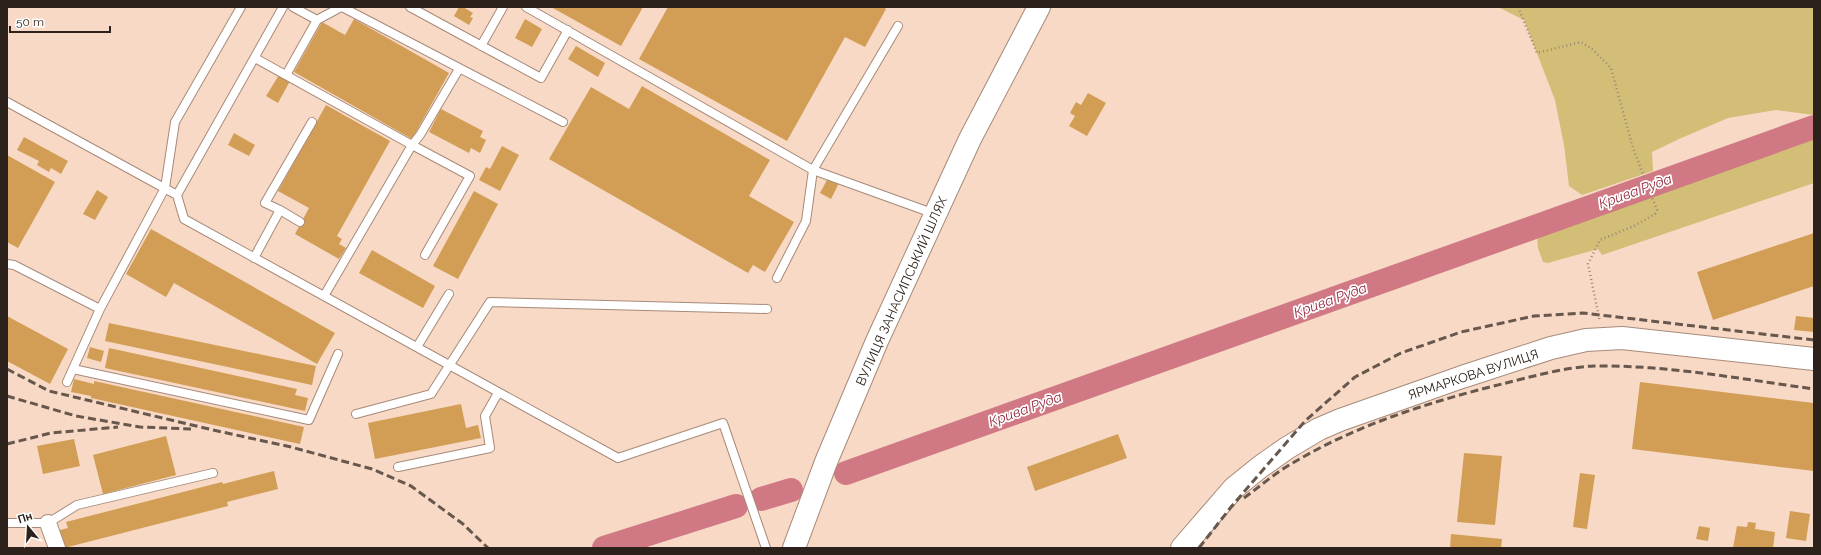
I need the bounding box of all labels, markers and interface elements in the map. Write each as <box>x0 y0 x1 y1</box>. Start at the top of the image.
scale bar <box>10 8 110 34</box>
text: 50 m <box>16 15 44 29</box>
water label: Крива Руда <box>1596 170 1674 212</box>
street label: ВУЛИЦЯ ЗАНАСИПСЬКИЙ ШЛЯХ <box>853 194 950 388</box>
water label: Крива Руда <box>1291 279 1369 321</box>
street label: ЯРМАРКОВА ВУЛИЦЯ <box>1406 346 1540 403</box>
water label: Крива Руда <box>986 388 1064 430</box>
north arrow <box>8 507 48 547</box>
text: Пн <box>16 510 34 526</box>

